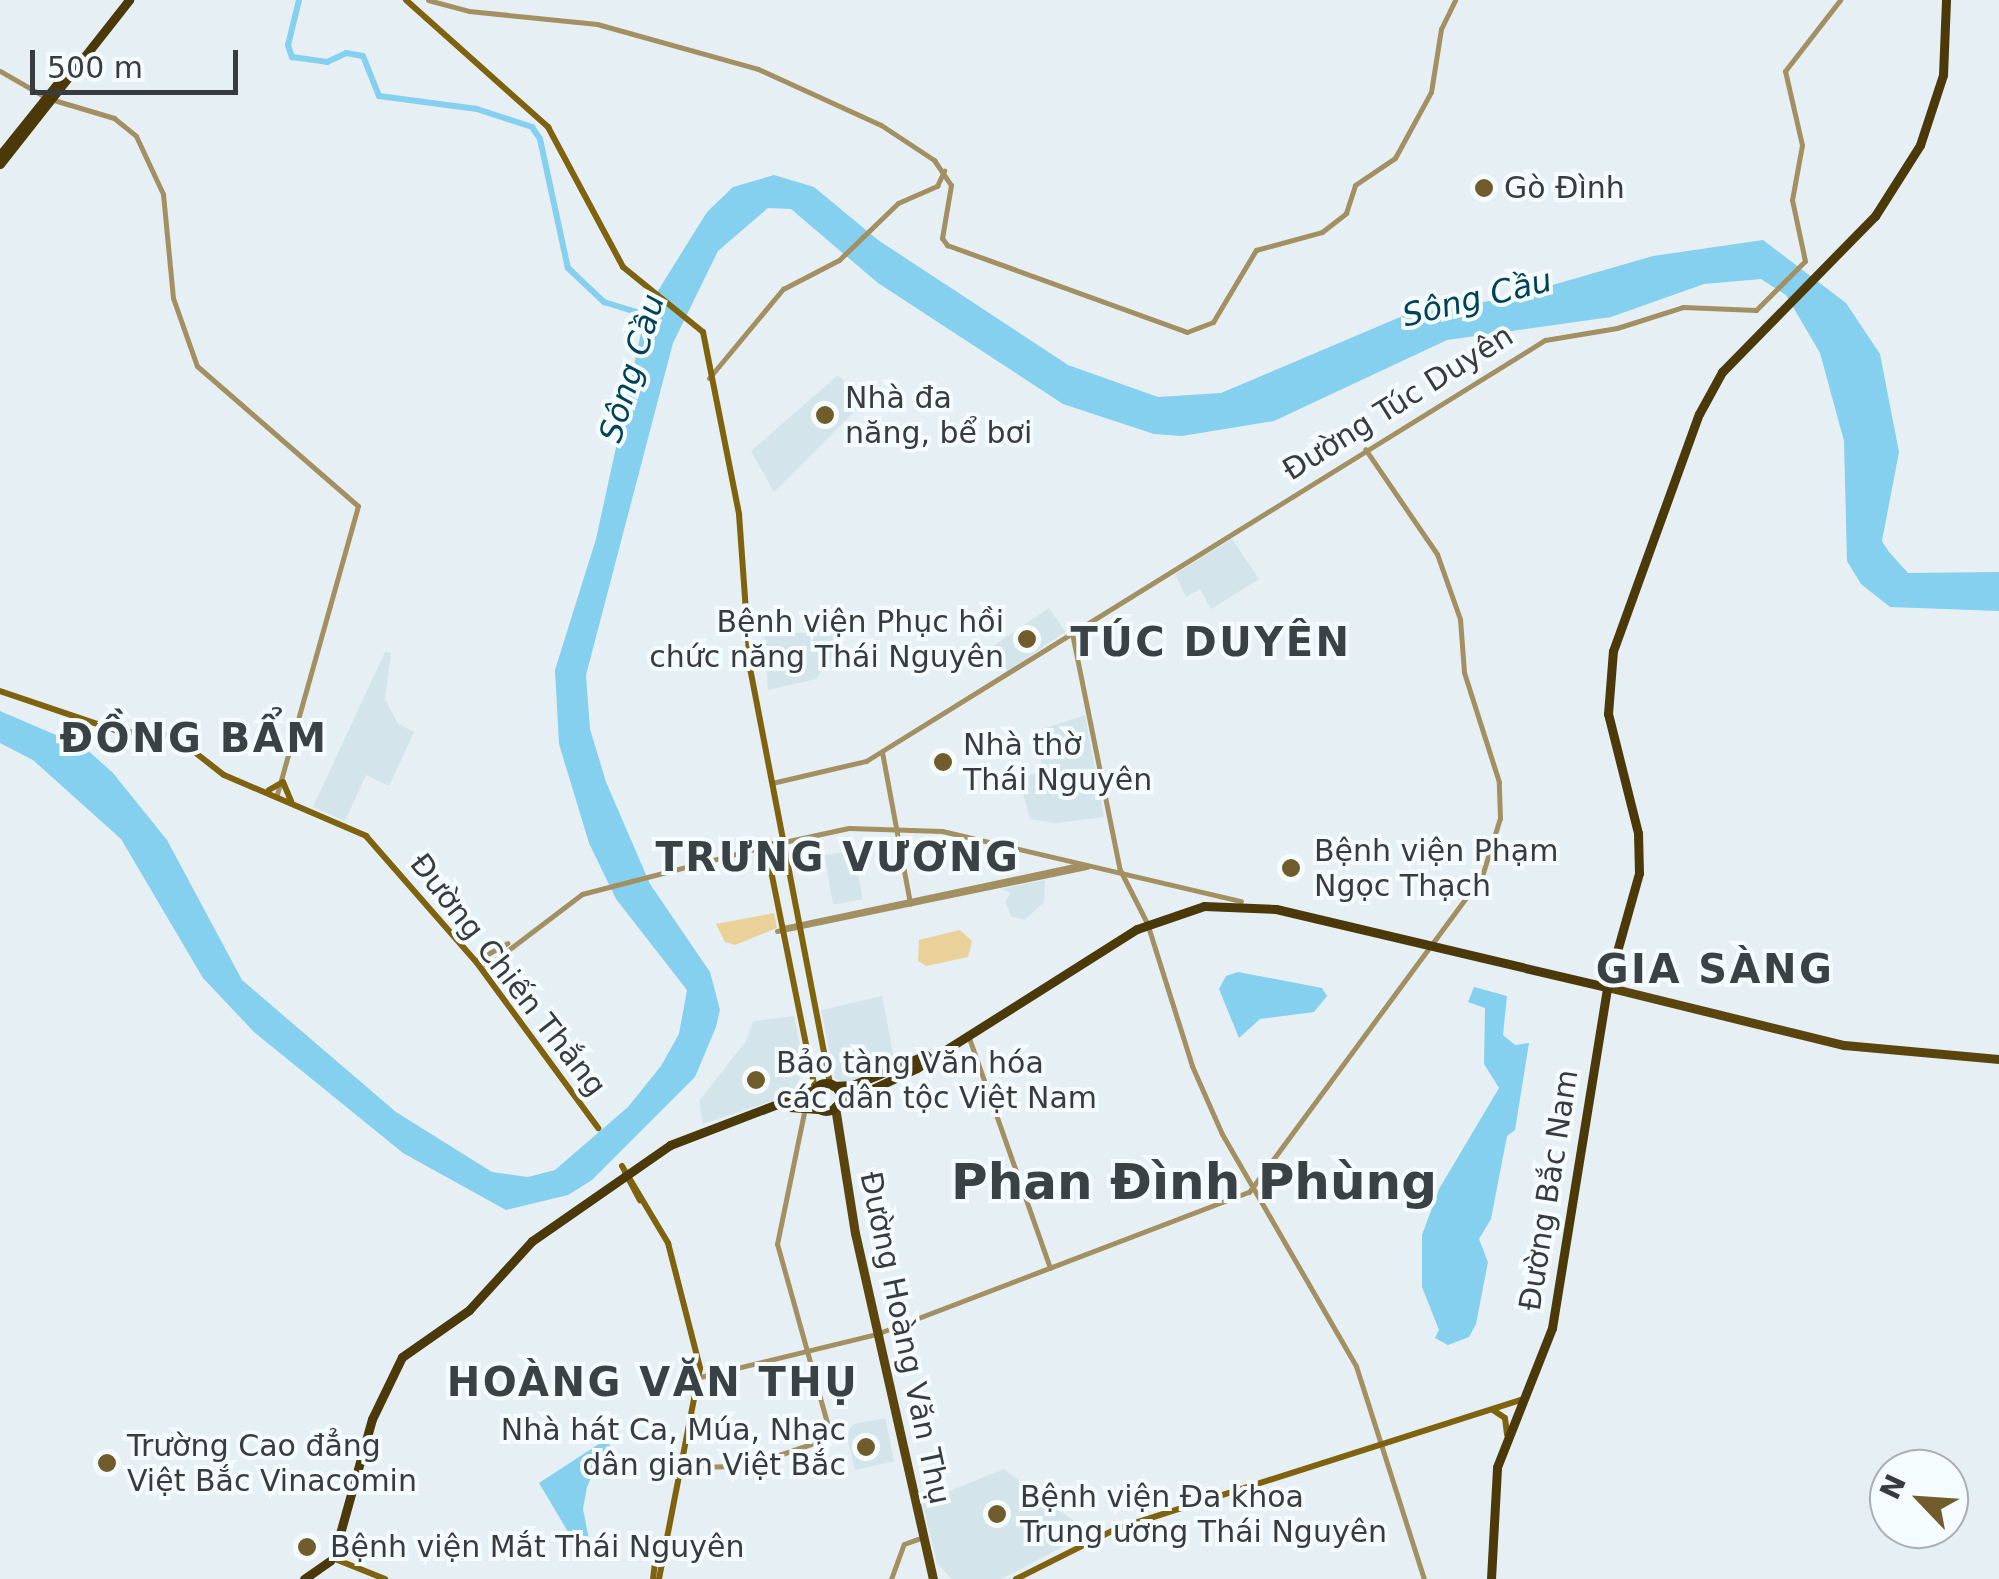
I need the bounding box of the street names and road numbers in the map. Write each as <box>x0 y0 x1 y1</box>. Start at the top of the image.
street label: Đường Túc Duyên <box>1276 318 1520 488</box>
street label: Đường Chiến Thắng <box>402 847 614 1103</box>
street label: Đường Bắc Nam <box>1512 1067 1586 1313</box>
street label: Đường Hoàng Văn Thụ <box>852 1169 958 1507</box>

